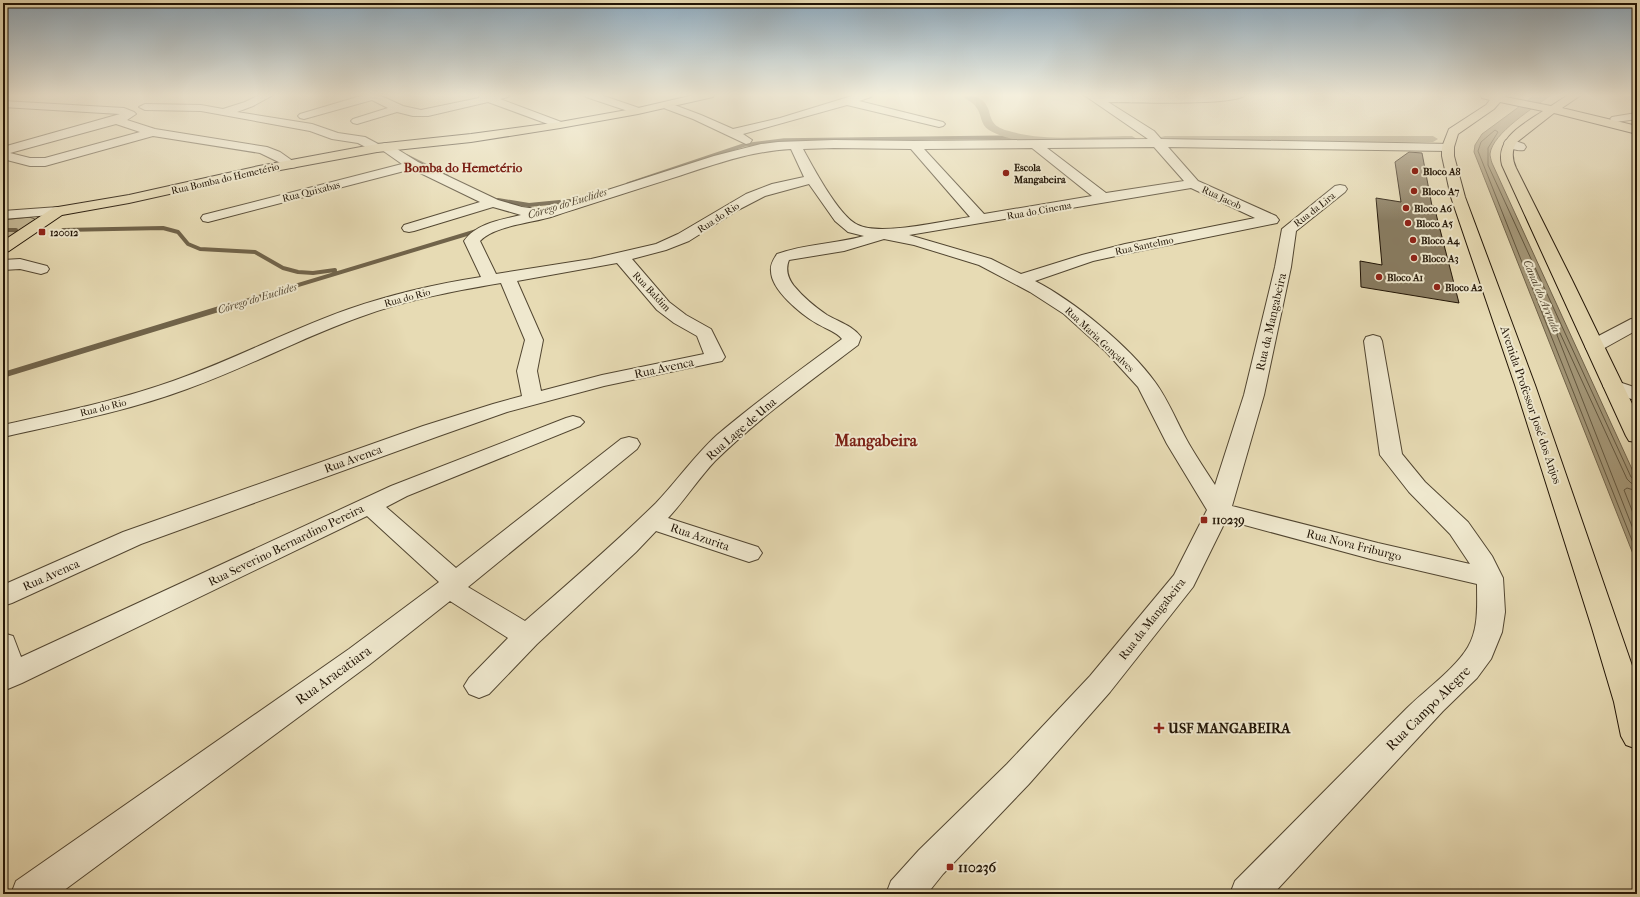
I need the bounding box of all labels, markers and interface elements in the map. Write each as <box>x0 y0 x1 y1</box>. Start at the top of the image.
district label: Bomba do Hemetério <box>404 160 523 175</box>
street label: Rua Bomba do Hemetério <box>170 161 280 197</box>
place label: Escola Mangabeira <box>1013 162 1066 186</box>
marker: Bloco A8 <box>1410 166 1420 176</box>
place label: Bloco A8 <box>1423 166 1460 178</box>
marker: Escola Mangabeira <box>1001 168 1011 178</box>
street label: Rua Quixabas <box>281 179 342 205</box>
street label: Rua Jacob <box>1200 184 1243 212</box>
water label: Córego do Euclides <box>526 185 609 222</box>
marker: Bloco A7 <box>1409 186 1419 196</box>
place label: Bloco A7 <box>1422 186 1459 198</box>
street label: Rua da Lira <box>1291 190 1338 230</box>
street label: Rua do Cinema <box>1006 199 1073 223</box>
street label: Rua do Rio <box>695 200 742 236</box>
marker: Bloco A6 <box>1401 203 1411 213</box>
place label: Bloco A6 <box>1414 203 1452 215</box>
marker: Bloco A5 <box>1403 218 1413 228</box>
place label: Bloco A5 <box>1416 218 1453 230</box>
marker: 120012 <box>37 227 47 237</box>
place label: 120012 <box>50 227 79 239</box>
street label: Rua Santelmo <box>1114 234 1175 258</box>
marker: Bloco A4 <box>1408 235 1418 245</box>
place label: Bloco A4 <box>1421 235 1460 247</box>
marker: Bloco A3 <box>1409 253 1419 263</box>
place label: Bloco A3 <box>1422 253 1458 265</box>
water label: Canal do Arruda <box>1520 258 1563 335</box>
street label: Rua Baldim <box>630 269 673 315</box>
street label: Rua da Mangabeira <box>1253 271 1289 372</box>
marker: Bloco A1 <box>1374 272 1384 282</box>
place label: Bloco A1 <box>1387 272 1423 284</box>
water label: Córego do Euclides <box>216 280 299 317</box>
marker: Bloco A2 <box>1432 282 1442 292</box>
place label: Bloco A2 <box>1445 282 1483 294</box>
street label: Rua do Rio <box>383 286 432 310</box>
street label: Rua Maria Gonçalves <box>1062 305 1137 375</box>
street label: Avenida Professor José dos Anjos <box>1497 323 1565 486</box>
street label: Rua Avenca <box>633 355 695 381</box>
street label: Rua Lage de Una <box>703 395 779 463</box>
street label: Rua do Rio <box>79 396 128 420</box>
district label: Mangabeira <box>834 431 918 451</box>
street label: Rua Avenca <box>322 442 384 476</box>
street label: Rua Severino Bernardino Pereira <box>206 501 366 589</box>
place label: 110239 <box>1212 513 1245 528</box>
marker: 110239 <box>1199 515 1209 525</box>
street label: Rua Azurita <box>669 520 732 554</box>
street label: Rua Nova Friburgo <box>1305 526 1403 564</box>
street label: Rua Avenca <box>21 556 82 594</box>
street label: Rua da Mangabeira <box>1116 575 1189 663</box>
street label: Rua Aracatiara <box>292 642 375 709</box>
street label: Rua Campo Alegre <box>1382 662 1474 754</box>
place label: USF MANGABEIRA <box>1167 720 1291 737</box>
marker: USF MANGABEIRA <box>1153 722 1165 734</box>
place label: 110236 <box>958 859 997 876</box>
marker: 110236 <box>945 862 955 872</box>

